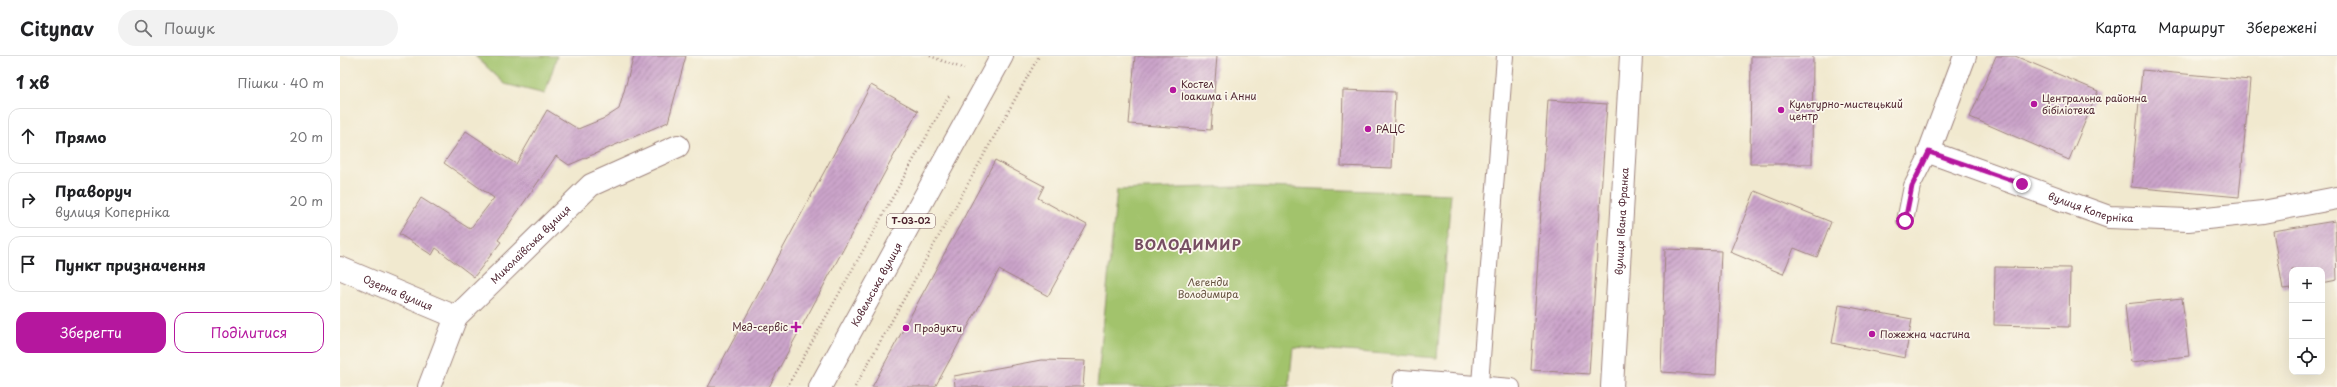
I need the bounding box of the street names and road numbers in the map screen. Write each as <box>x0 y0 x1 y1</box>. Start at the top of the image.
street label: вулиця Івана Франка <box>1610 166 1632 275</box>
street label: вулиця Коперніка <box>2046 188 2134 225</box>
street label: Миколаївська вулиця <box>487 201 573 287</box>
road number: Т-03-02 <box>887 214 935 228</box>
street label: Ковельська вулиця <box>847 239 905 329</box>
street label: Озерна вулиця <box>361 271 435 313</box>

